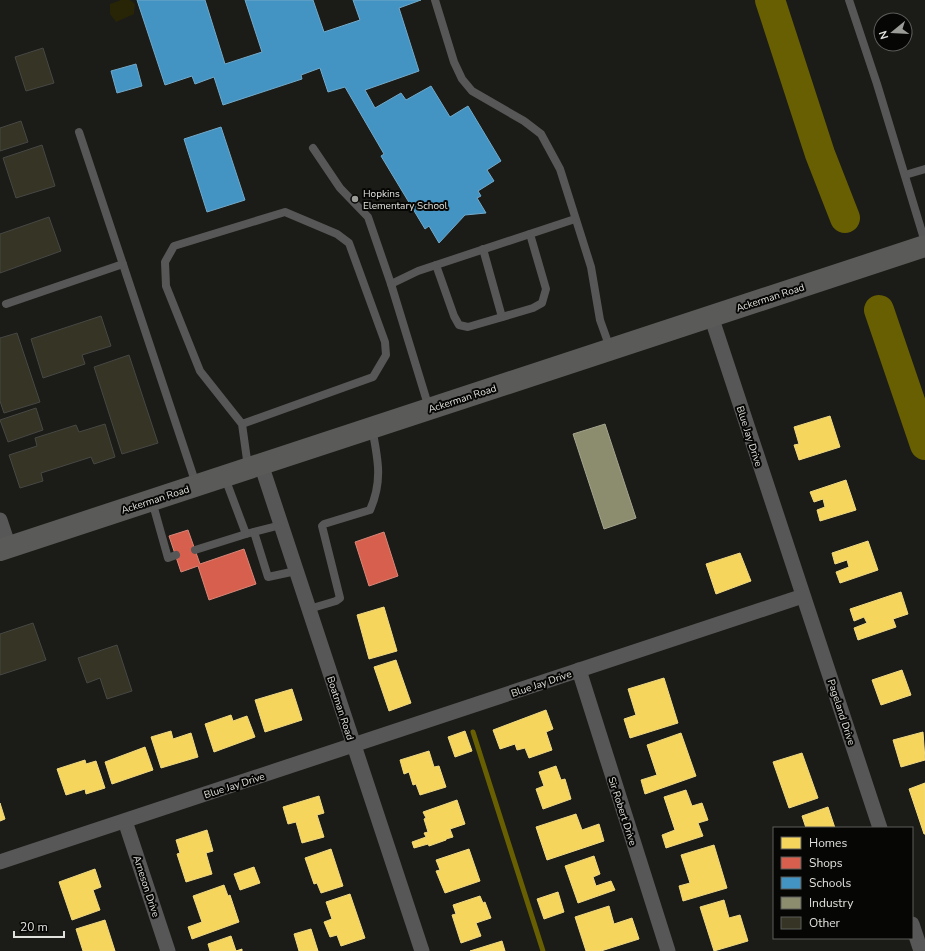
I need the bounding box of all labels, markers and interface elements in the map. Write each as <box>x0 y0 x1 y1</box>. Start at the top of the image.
north arrow <box>873 12 913 52</box>
text: N <box>876 29 892 41</box>
place label: Hopkins Elementary School <box>363 187 448 213</box>
marker: Hopkins Elementary School <box>350 194 360 204</box>
street label: Ackerman Road <box>734 280 806 316</box>
street label: Ackerman Road <box>426 381 498 417</box>
street label: Blue Jay Drive <box>733 404 765 468</box>
street label: Ackerman Road <box>119 482 191 518</box>
street label: Blue Jay Drive <box>509 667 573 701</box>
street label: Boatman Road <box>323 675 357 742</box>
street label: Pageland Drive <box>824 678 858 747</box>
street label: Blue Jay Drive <box>202 770 266 802</box>
street label: Sir Robert Drive <box>604 775 640 847</box>
legend <box>773 827 913 939</box>
text: Homes <box>809 835 847 851</box>
street label: Arneson Drive <box>129 854 163 919</box>
text: Shops <box>809 855 843 871</box>
text: Schools <box>809 875 852 891</box>
text: Industry <box>809 895 854 911</box>
scale bar <box>14 913 64 939</box>
text: Other <box>809 915 841 931</box>
text: 20 m <box>20 919 48 935</box>

